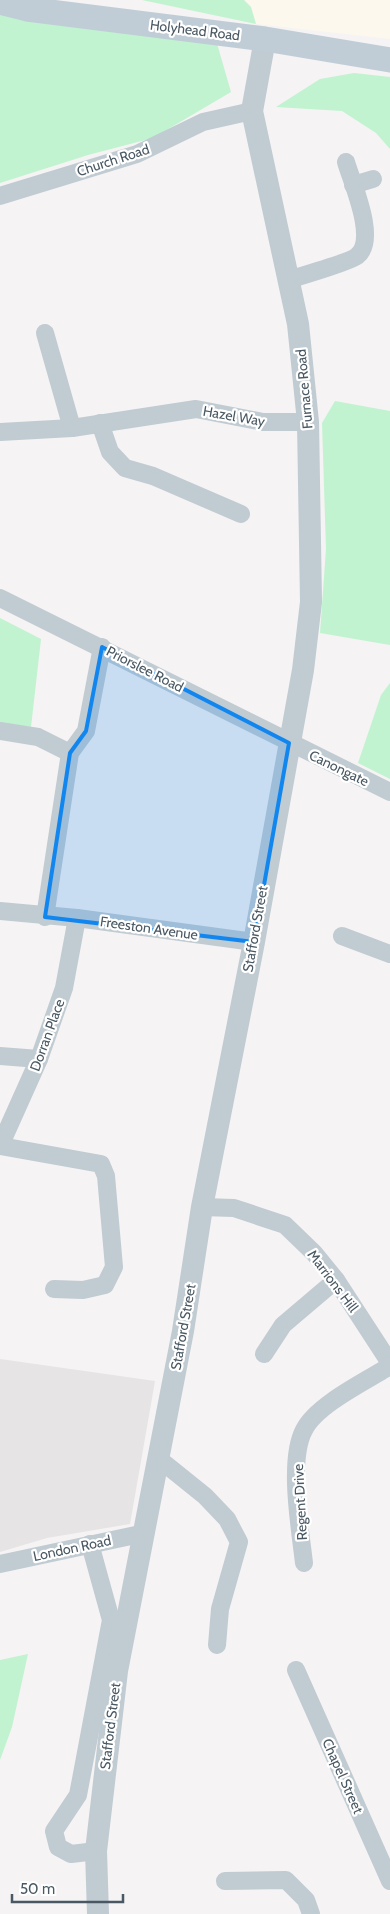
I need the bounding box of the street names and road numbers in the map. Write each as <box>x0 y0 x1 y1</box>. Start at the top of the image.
street label: Holyhead Road <box>149 16 241 44</box>
street label: Church Road <box>74 140 152 180</box>
street label: Furnace Road <box>292 348 316 430</box>
street label: Hazel Way <box>202 402 266 430</box>
street label: Priorslee Road <box>103 642 187 696</box>
street label: Canongate <box>306 746 372 790</box>
street label: Stafford Street <box>239 884 271 974</box>
street label: Freeston Avenue <box>99 912 199 944</box>
street label: Dorran Place <box>26 996 68 1074</box>
street label: Marrions Hill <box>304 1246 363 1316</box>
street label: Stafford Street <box>167 1282 199 1372</box>
street label: Regent Drive <box>289 1463 311 1541</box>
street label: London Road <box>31 1531 113 1565</box>
street label: Stafford Street <box>96 1681 124 1770</box>
street label: Chapel Street <box>318 1736 368 1817</box>

